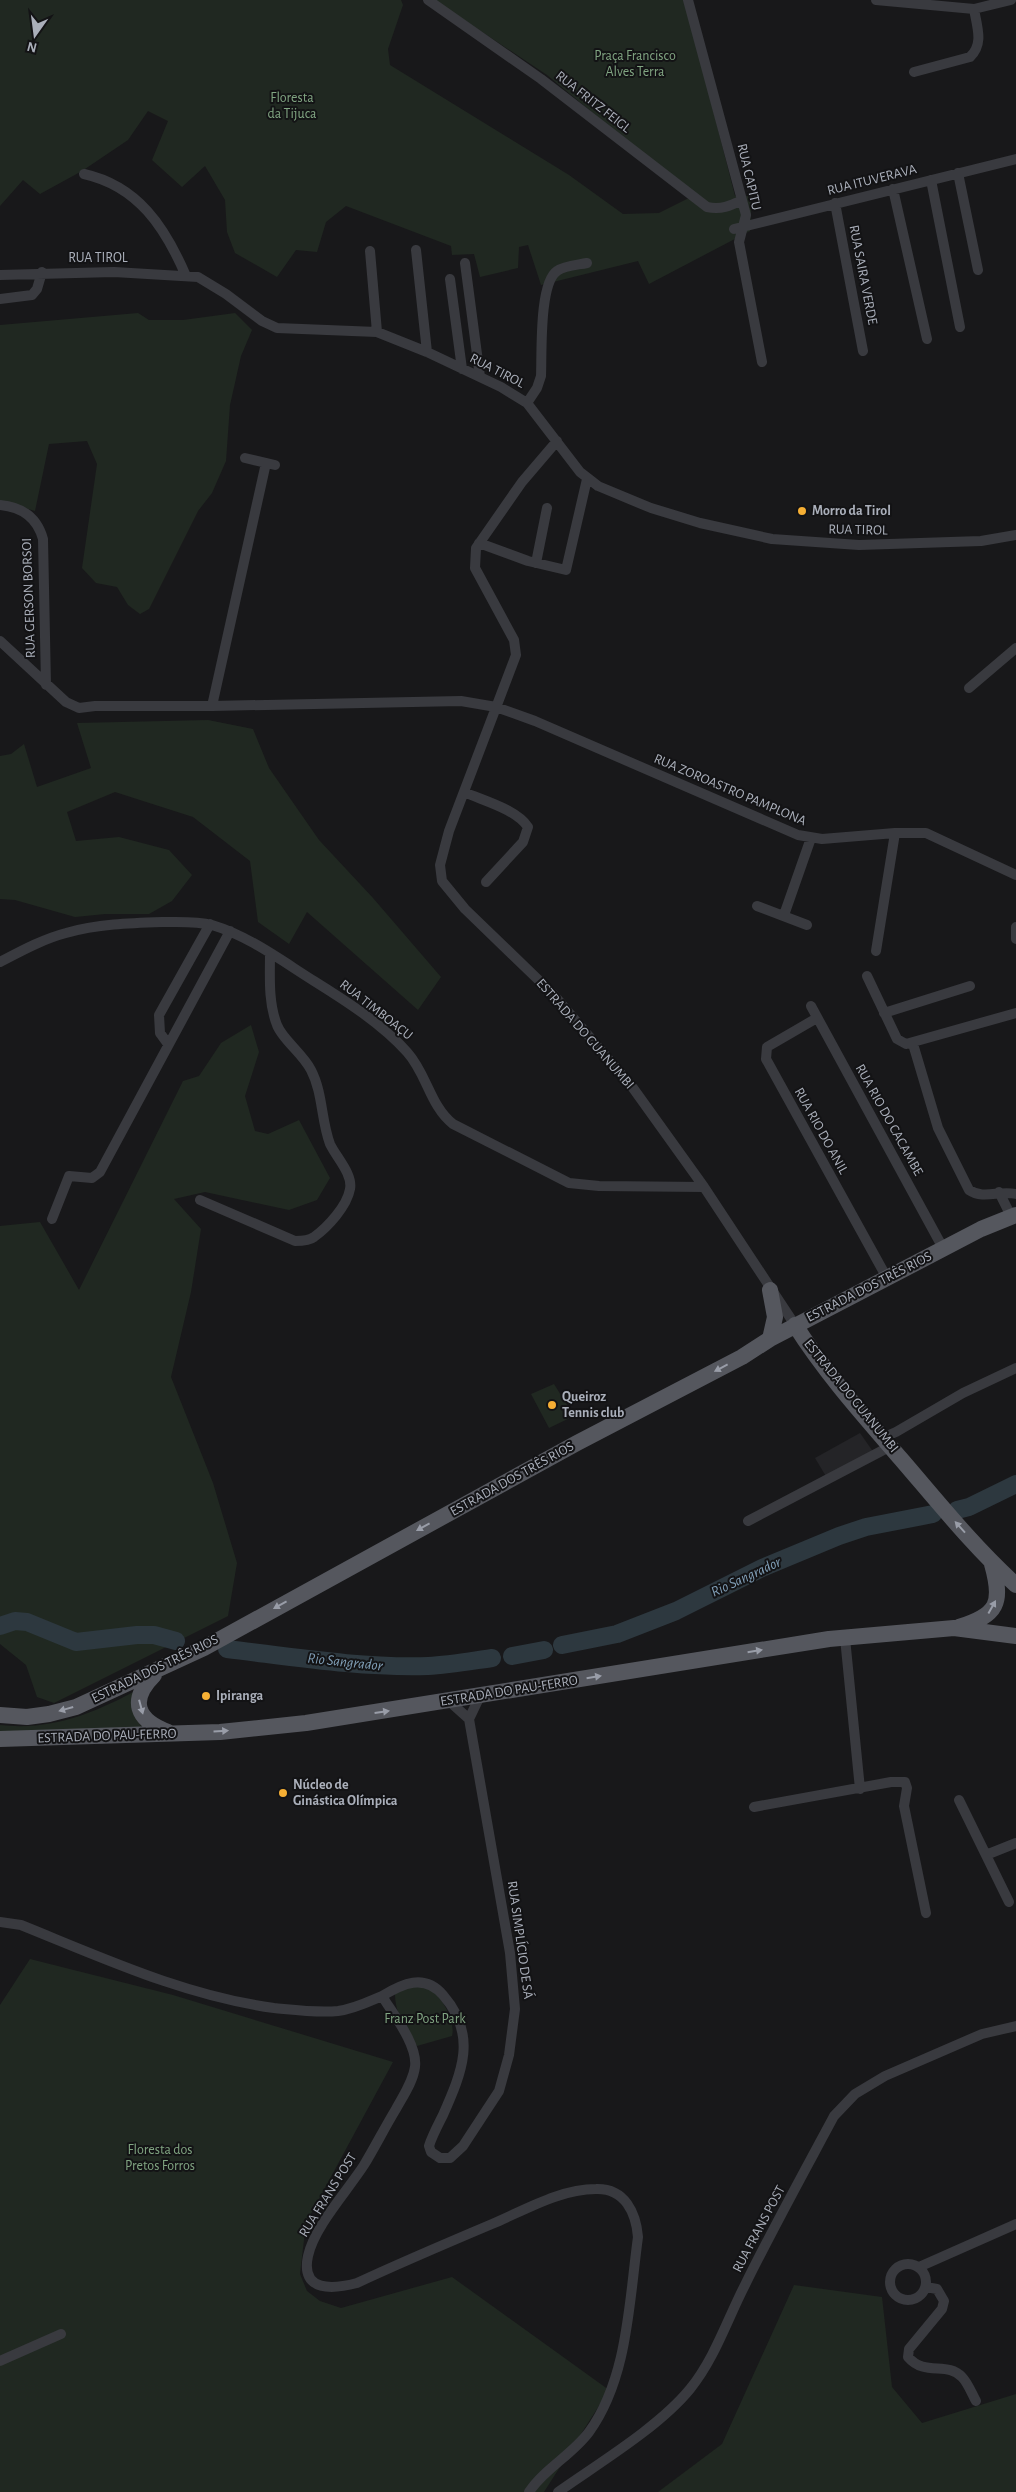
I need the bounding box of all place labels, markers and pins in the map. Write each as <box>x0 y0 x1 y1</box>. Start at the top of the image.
place label: Morro da Tirol <box>812 504 891 518</box>
marker: Morro da Tirol <box>796 505 808 517</box>
place label: Queiroz Tennis club <box>562 1390 624 1420</box>
marker: Queiroz Tennis club <box>546 1399 558 1411</box>
place label: Ipiranga <box>216 1689 264 1703</box>
marker: Ipiranga <box>200 1690 212 1702</box>
place label: Núcleo de Ginástica Olímpica <box>293 1778 398 1808</box>
marker: Núcleo de Ginástica Olímpica <box>277 1787 289 1799</box>

